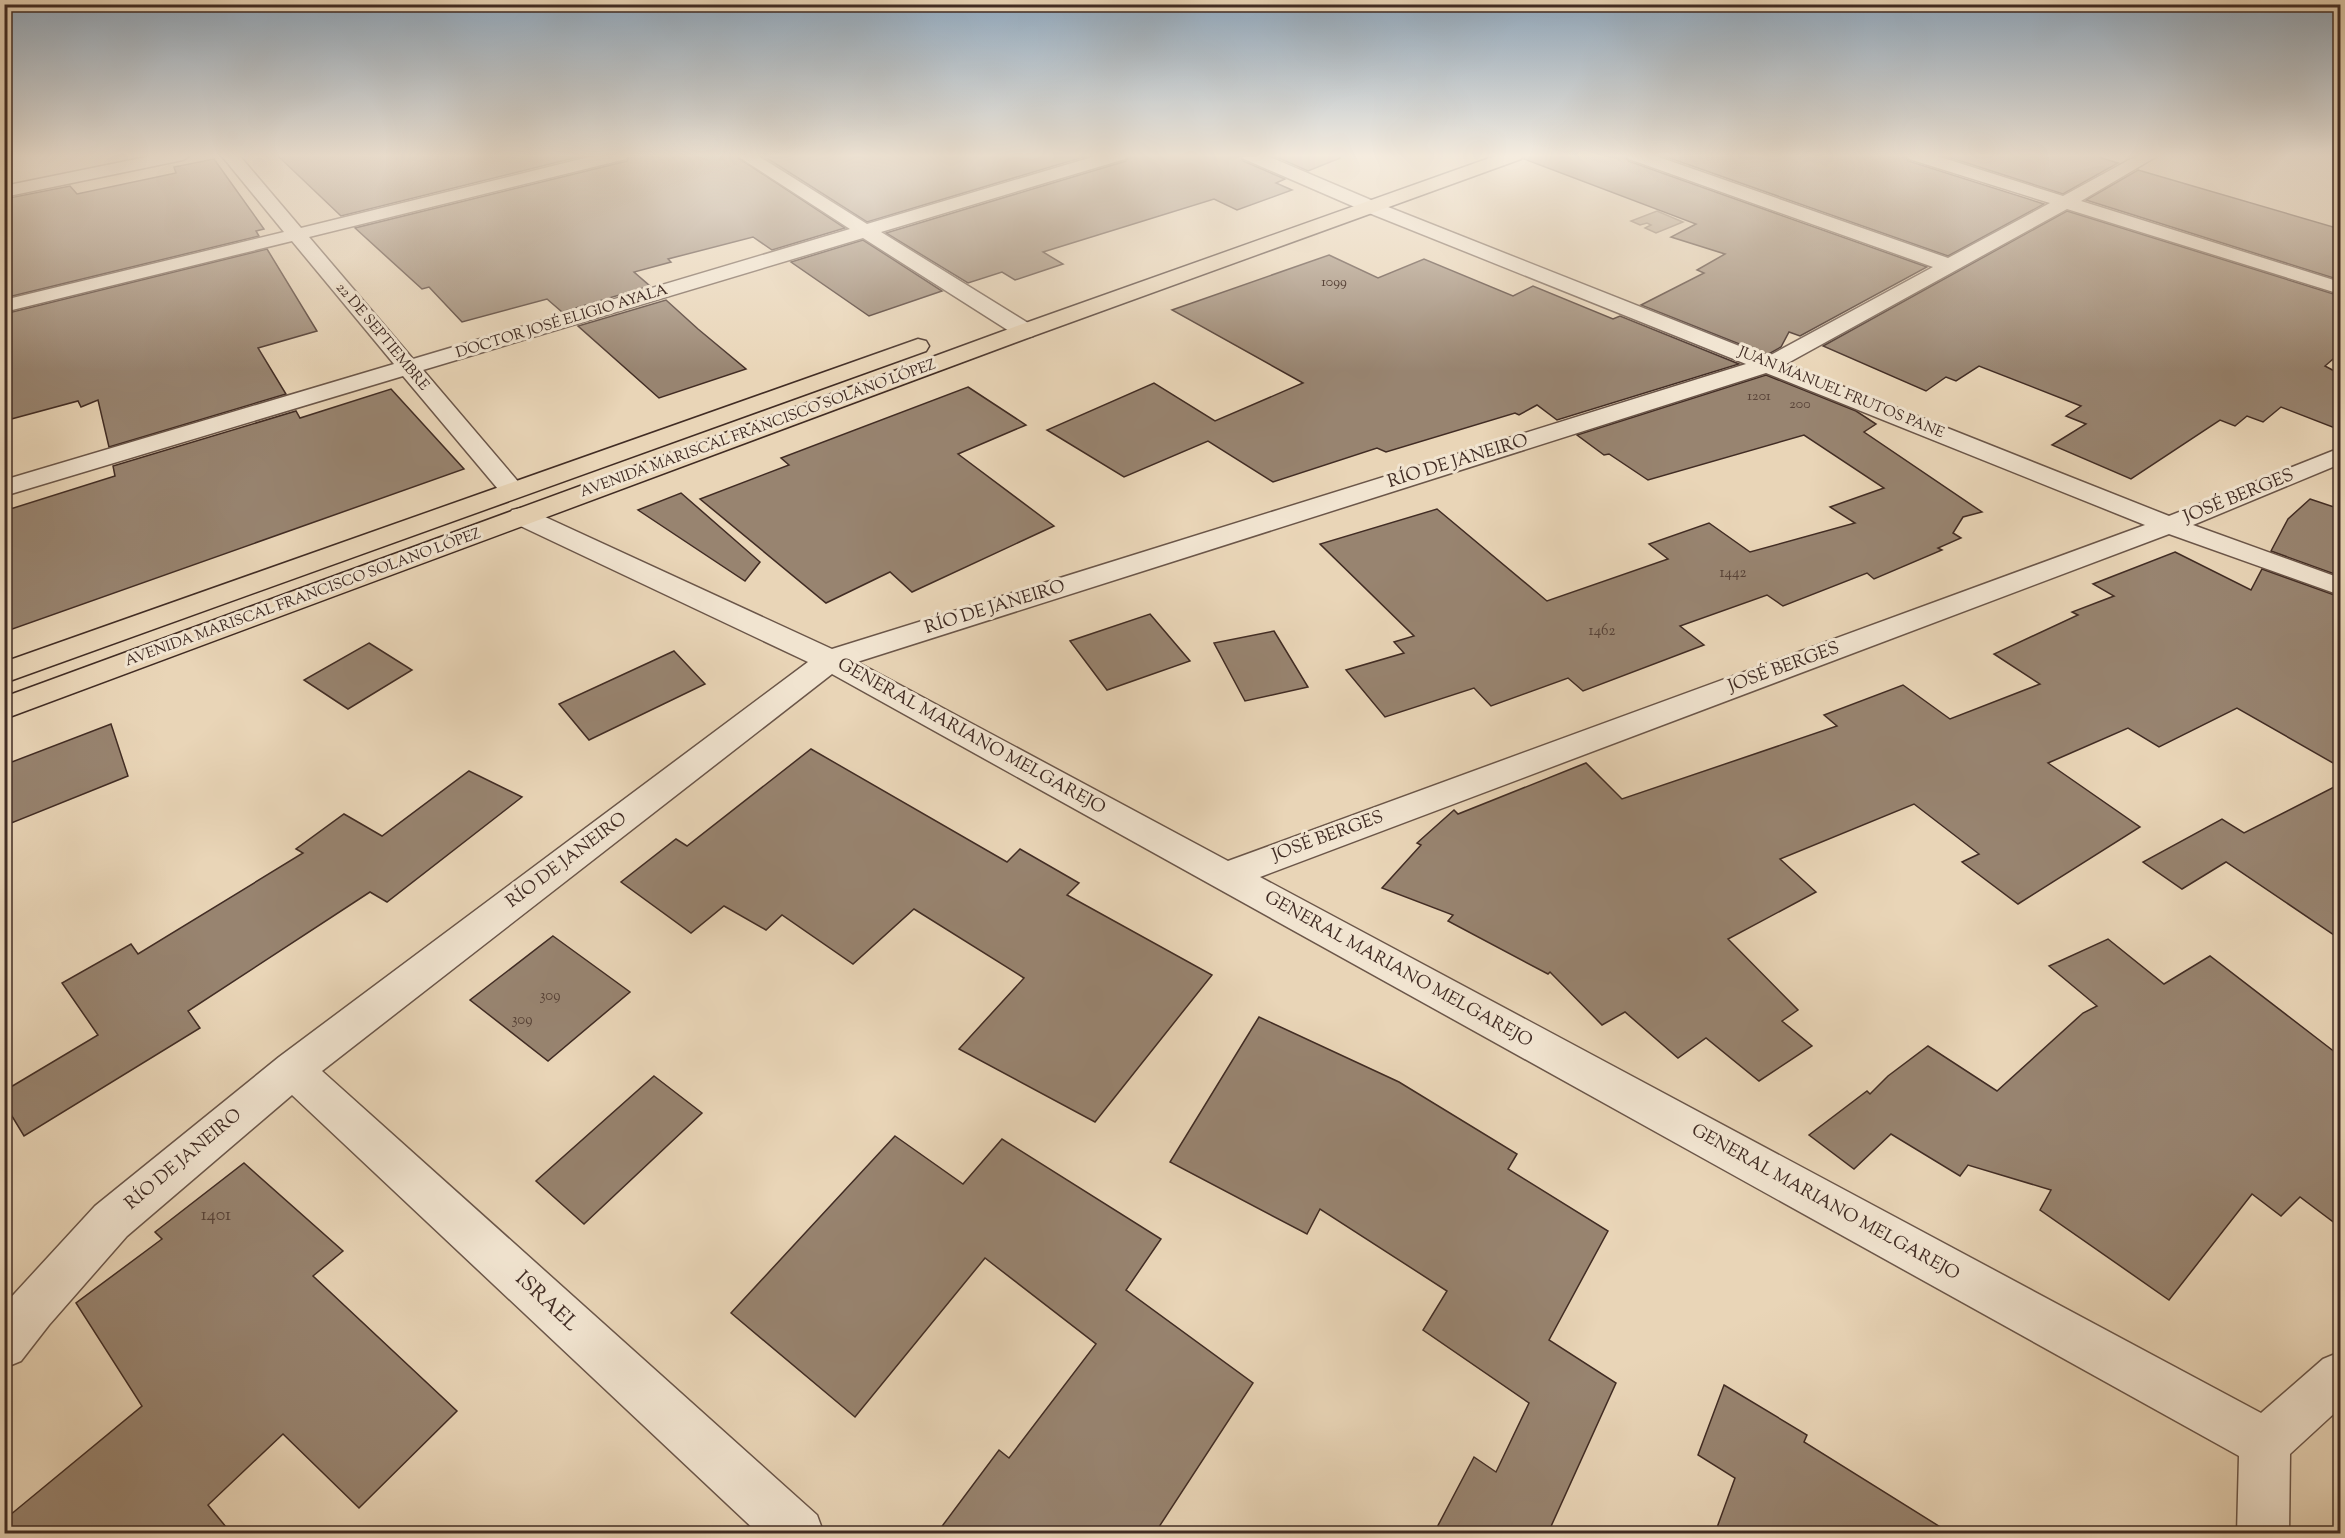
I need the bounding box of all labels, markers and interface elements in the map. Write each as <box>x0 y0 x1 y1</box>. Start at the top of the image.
house number: 1099 <box>1321 273 1347 293</box>
street label: 22 DE SEPTIEMBRE <box>330 278 434 396</box>
street label: DOCTOR JOSÉ ELIGIO AYALA <box>453 279 671 364</box>
street label: JUAN MANUEL FRUTOS PANE <box>1734 342 1947 444</box>
street label: AVENIDA MARISCAL FRANCISCO SOLANO LÓPEZ <box>577 353 939 503</box>
house number: 1201 <box>1747 387 1771 407</box>
house number: 200 <box>1789 395 1811 415</box>
street label: RÍO DE JANEIRO <box>1385 428 1531 496</box>
street label: JOSÉ BERGES <box>2179 463 2298 531</box>
street label: AVENIDA MARISCAL FRANCISCO SOLANO LÓPEZ <box>122 522 484 672</box>
house number: 1442 <box>1719 563 1747 584</box>
street label: RÍO DE JANEIRO <box>922 574 1068 642</box>
house number: 1462 <box>1589 621 1615 642</box>
street label: JOSÉ BERGES <box>1724 636 1843 701</box>
street label: GENERAL MARIANO MELGAREJO <box>832 652 1110 822</box>
street label: JOSÉ BERGES <box>1268 805 1387 870</box>
street label: RÍO DE JANEIRO <box>501 807 633 915</box>
street label: GENERAL MARIANO MELGAREJO <box>1259 885 1537 1055</box>
house number: 309 <box>539 986 561 1007</box>
house number: 309 <box>511 1010 533 1031</box>
street label: RÍO DE JANEIRO <box>120 1103 248 1217</box>
street label: GENERAL MARIANO MELGAREJO <box>1686 1118 1964 1288</box>
house number: 1401 <box>201 1203 231 1229</box>
street label: ISRAEL <box>508 1265 585 1339</box>

